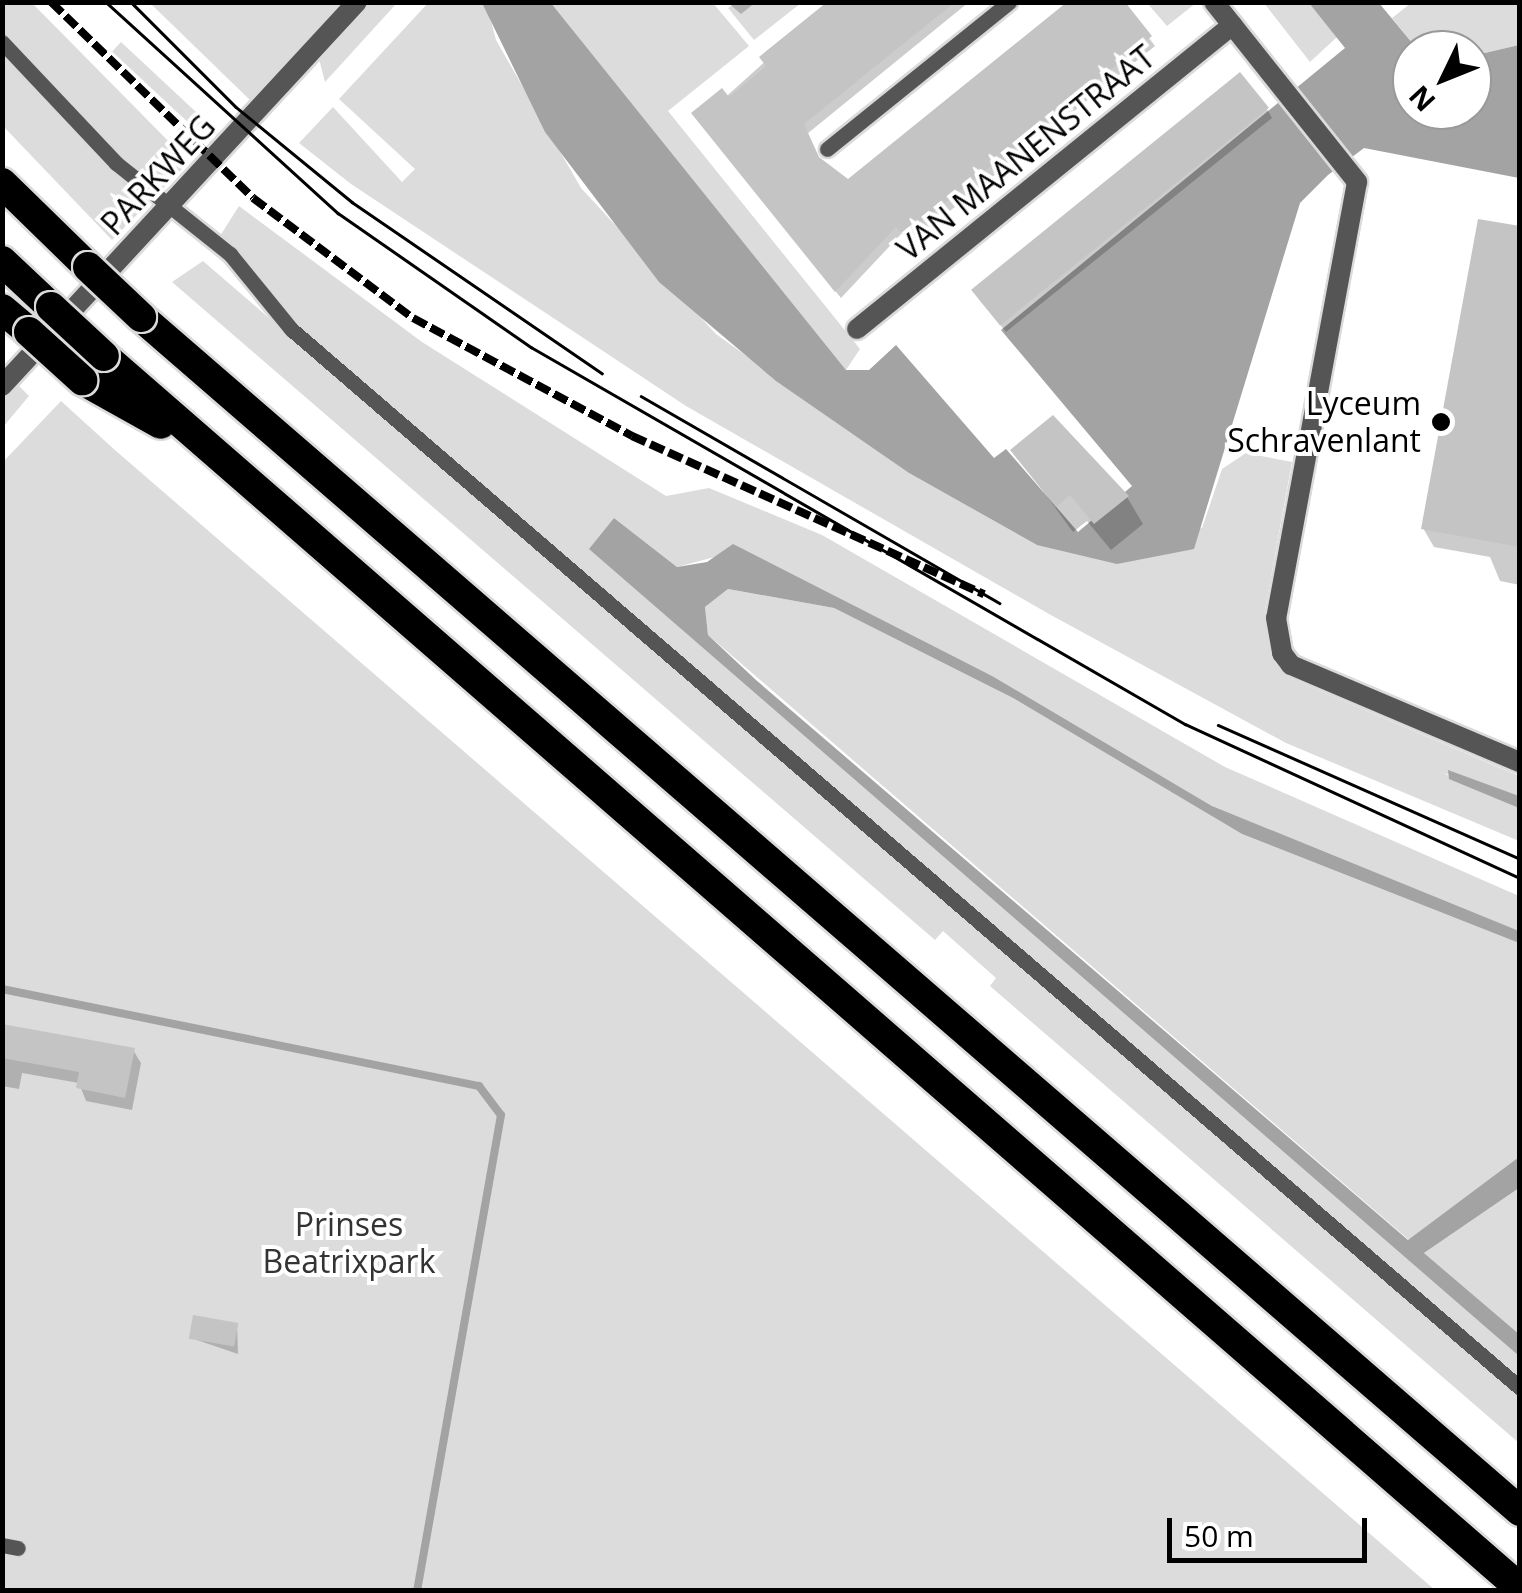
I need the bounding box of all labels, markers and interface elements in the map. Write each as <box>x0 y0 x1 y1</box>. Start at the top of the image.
north arrow <box>1392 30 1492 130</box>
street label: VAN MAANENSTRAAT <box>890 37 1162 269</box>
text: N <box>1400 78 1443 120</box>
street label: PARKWEG <box>93 107 223 243</box>
place label: Lyceum Schravenlant <box>1227 385 1421 460</box>
marker: Lyceum Schravenlant <box>1430 411 1452 433</box>
park label: Prinses Beatrixpark <box>263 1206 435 1281</box>
scale bar <box>1172 1498 1372 1560</box>
text: 50 m <box>1184 1515 1254 1556</box>

